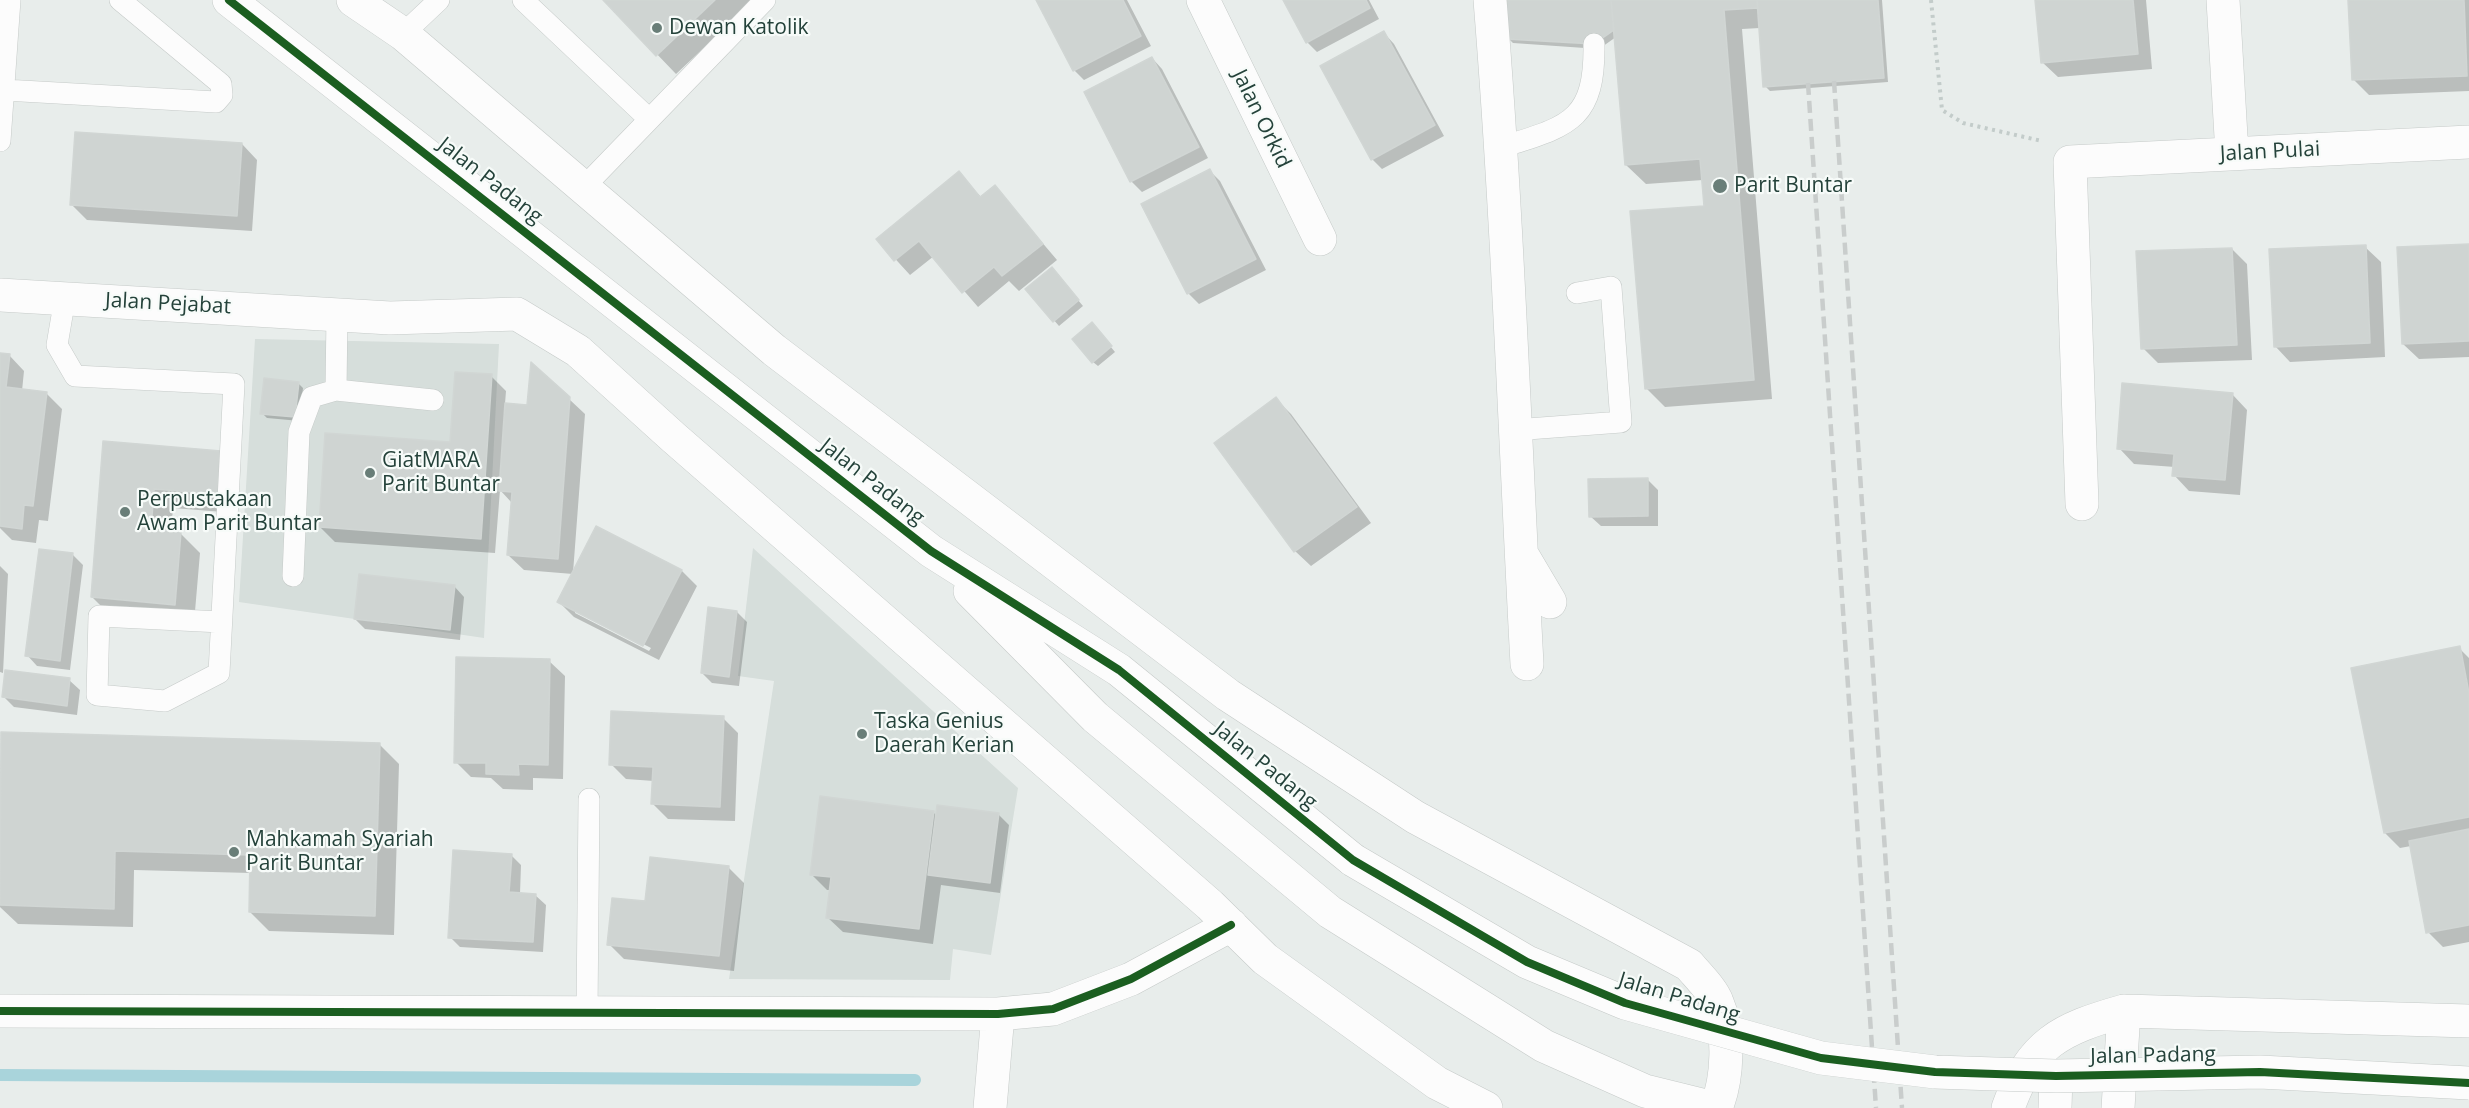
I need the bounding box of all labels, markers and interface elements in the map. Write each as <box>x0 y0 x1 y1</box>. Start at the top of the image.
place label: Dewan Katolik <box>669 15 809 41</box>
marker: Dewan Katolik <box>650 21 664 35</box>
street label: Jalan Orkid <box>1226 66 1296 172</box>
street label: Jalan Padang <box>433 132 547 230</box>
street label: Jalan Pulai <box>2219 137 2321 167</box>
place label: Parit Buntar <box>1734 173 1852 199</box>
marker: Parit Buntar <box>1711 177 1729 195</box>
street label: Jalan Pejabat <box>104 288 232 320</box>
street label: Jalan Padang <box>815 433 929 531</box>
place label: GiatMARA Parit Buntar <box>382 448 500 498</box>
marker: GiatMARA Parit Buntar <box>363 466 377 480</box>
place label: Perpustakaan Awam Parit Buntar <box>137 487 321 537</box>
marker: Perpustakaan Awam Parit Buntar <box>118 505 132 519</box>
place label: Taska Genius Daerah Kerian <box>874 709 1014 759</box>
street label: Jalan Padang <box>1208 717 1322 815</box>
marker: Taska Genius Daerah Kerian <box>855 727 869 741</box>
place label: Mahkamah Syariah Parit Buntar <box>246 827 434 877</box>
marker: Mahkamah Syariah Parit Buntar <box>227 845 241 859</box>
street label: Jalan Padang <box>1615 968 1743 1028</box>
street label: Jalan Padang <box>2090 1042 2216 1070</box>

